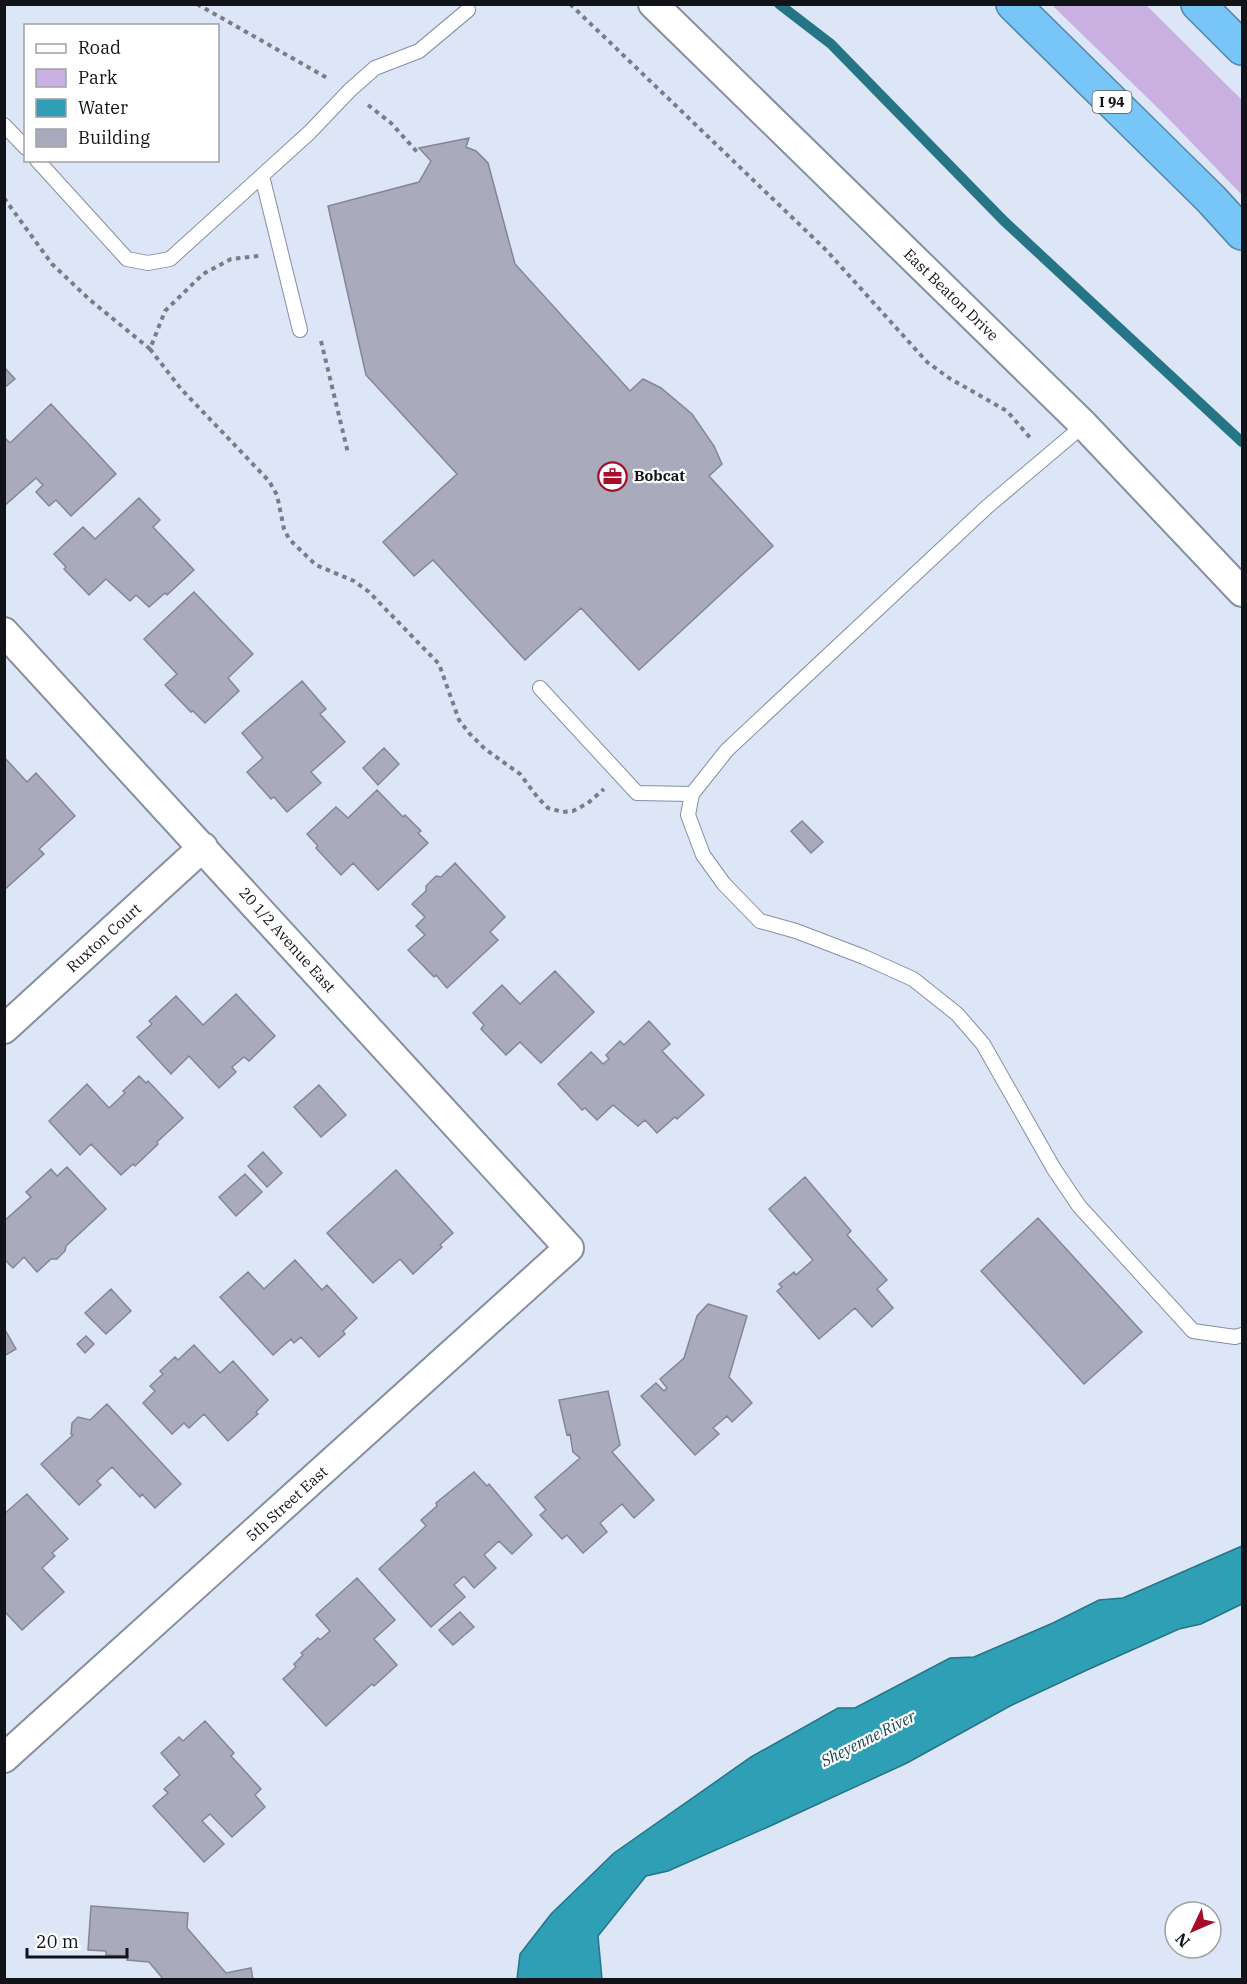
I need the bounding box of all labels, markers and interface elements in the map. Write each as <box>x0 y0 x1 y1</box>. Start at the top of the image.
legend <box>24 24 219 162</box>
text: Road <box>78 36 121 59</box>
text: Park <box>78 66 118 89</box>
road number: I 94 <box>1092 91 1132 113</box>
text: Water <box>78 96 128 119</box>
text: Building <box>78 126 150 149</box>
street label: East Beaton Drive <box>900 244 1003 345</box>
office icon: Bobcat <box>597 460 629 492</box>
place label: Bobcat <box>634 466 685 485</box>
street label: 20 1/2 Avenue East <box>235 883 340 996</box>
street label: Ruxton Court <box>62 899 145 976</box>
street label: 5th Street East <box>242 1462 331 1545</box>
water label: Sheyenne River <box>816 1705 920 1771</box>
north arrow <box>1163 1900 1223 1960</box>
scale bar <box>27 1921 128 1959</box>
text: N <box>1171 1929 1194 1952</box>
text: 20 m <box>36 1930 79 1953</box>

